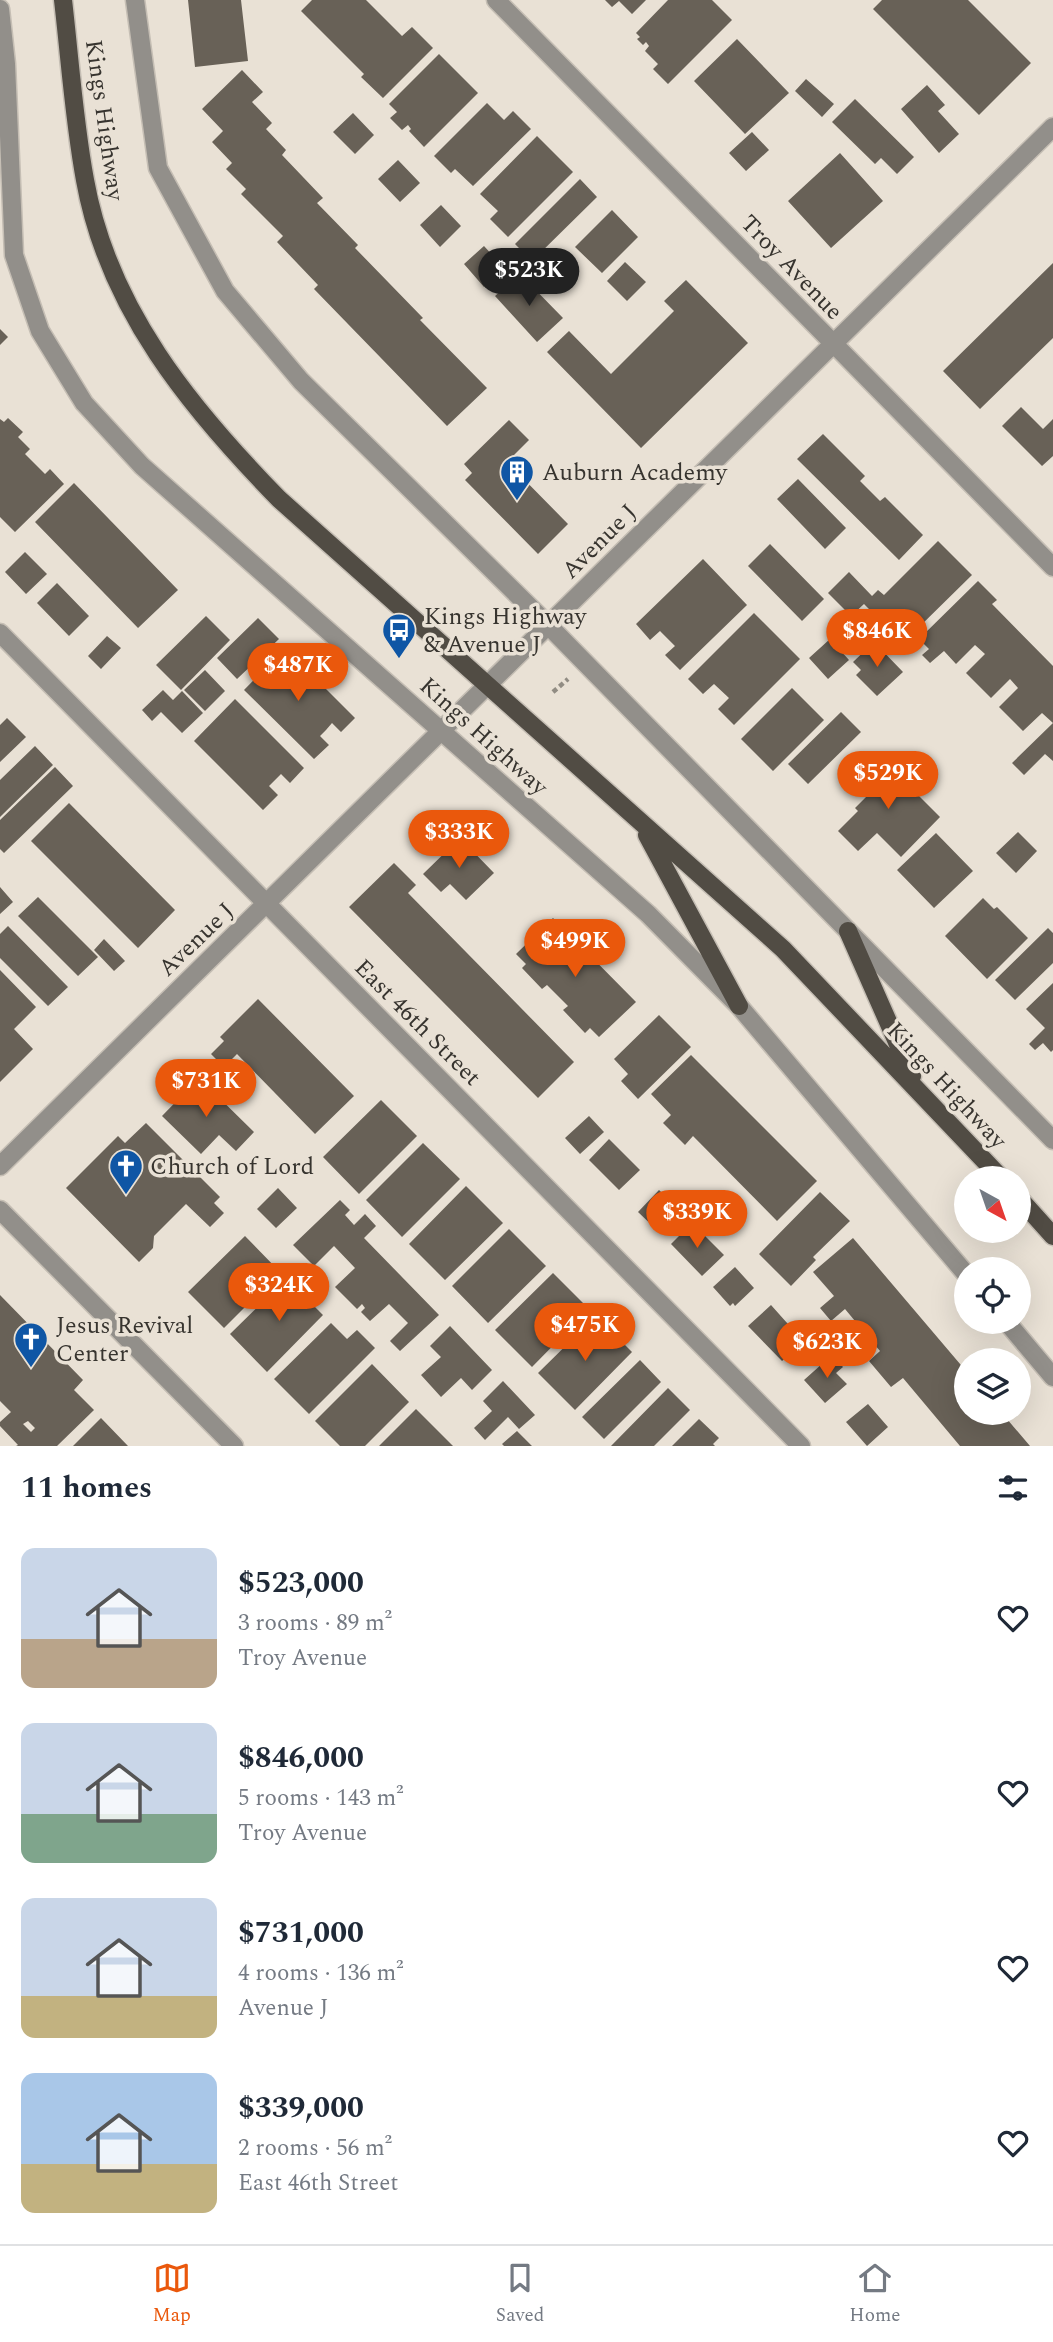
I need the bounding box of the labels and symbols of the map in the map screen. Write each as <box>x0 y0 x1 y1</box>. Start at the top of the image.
street label: Kings Highway <box>75 37 133 204</box>
street label: Troy Avenue <box>732 207 851 329</box>
pin: $523K <box>480 248 578 308</box>
building icon: Auburn Academy <box>498 453 536 502</box>
place label: Auburn Academy <box>542 455 729 491</box>
street label: Avenue J <box>554 496 646 588</box>
place label: Kings Highway & Avenue J <box>424 599 588 663</box>
pin: $846K <box>828 610 926 669</box>
bus stop icon: Kings Highway & Avenue J <box>380 611 418 660</box>
pin: $487K <box>249 644 347 703</box>
street label: Kings Highway <box>411 669 557 805</box>
pin: $529K <box>839 752 937 811</box>
pin: $333K <box>410 810 508 870</box>
street label: Avenue J <box>150 894 243 986</box>
pin: $499K <box>526 920 624 979</box>
street label: East 46th Street <box>345 951 489 1095</box>
street label: Kings Highway <box>878 1014 1016 1158</box>
pin: $731K <box>157 1060 255 1119</box>
church icon: Church of Lord <box>107 1147 145 1196</box>
place label: Church of Lord <box>150 1149 314 1185</box>
north arrow <box>954 1166 1031 1242</box>
pin: $339K <box>648 1190 746 1250</box>
pin: $324K <box>230 1264 328 1323</box>
pin: $475K <box>536 1304 634 1363</box>
place label: Jesus Revival Center <box>56 1308 193 1372</box>
church icon: Jesus Revival Center <box>12 1320 50 1369</box>
pin: $623K <box>778 1320 876 1380</box>

